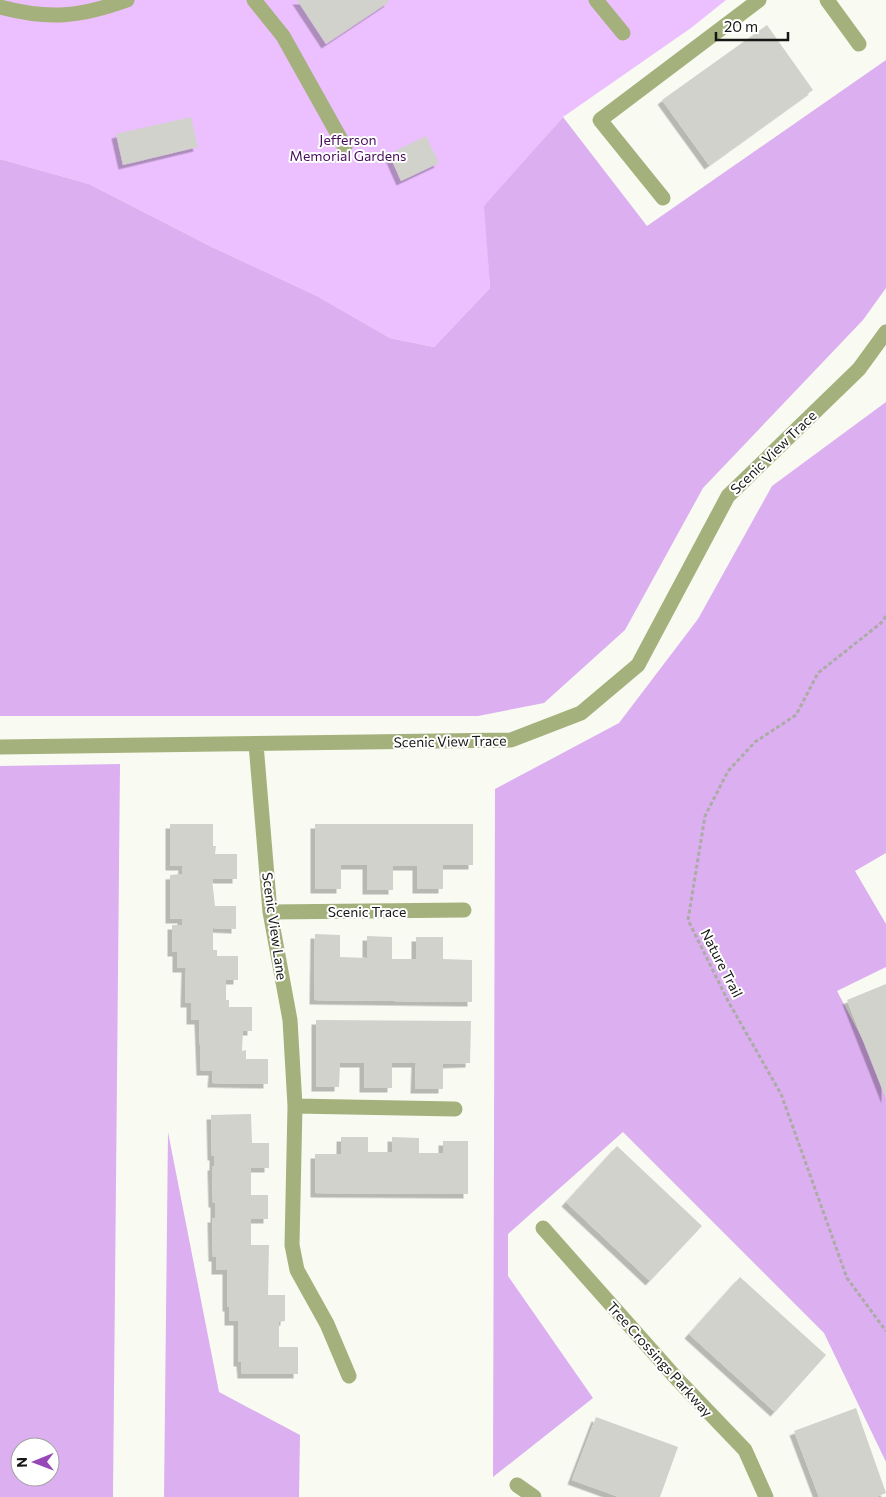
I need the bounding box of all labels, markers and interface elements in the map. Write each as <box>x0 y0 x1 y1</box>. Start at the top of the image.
scale bar <box>716 10 788 42</box>
text: 20 m <box>724 17 758 35</box>
park label: Jefferson Memorial Gardens <box>290 131 406 164</box>
street label: Scenic View Trace <box>726 407 820 497</box>
street label: Scenic View Trace <box>393 732 507 750</box>
street label: Scenic View Lane <box>259 871 291 981</box>
street label: Scenic Trace <box>328 903 406 920</box>
street label: Nature Trail <box>697 926 747 1000</box>
street label: Tree Crossings Parkway <box>604 1298 716 1420</box>
north arrow <box>10 1437 60 1487</box>
text: N <box>13 1457 30 1468</box>

